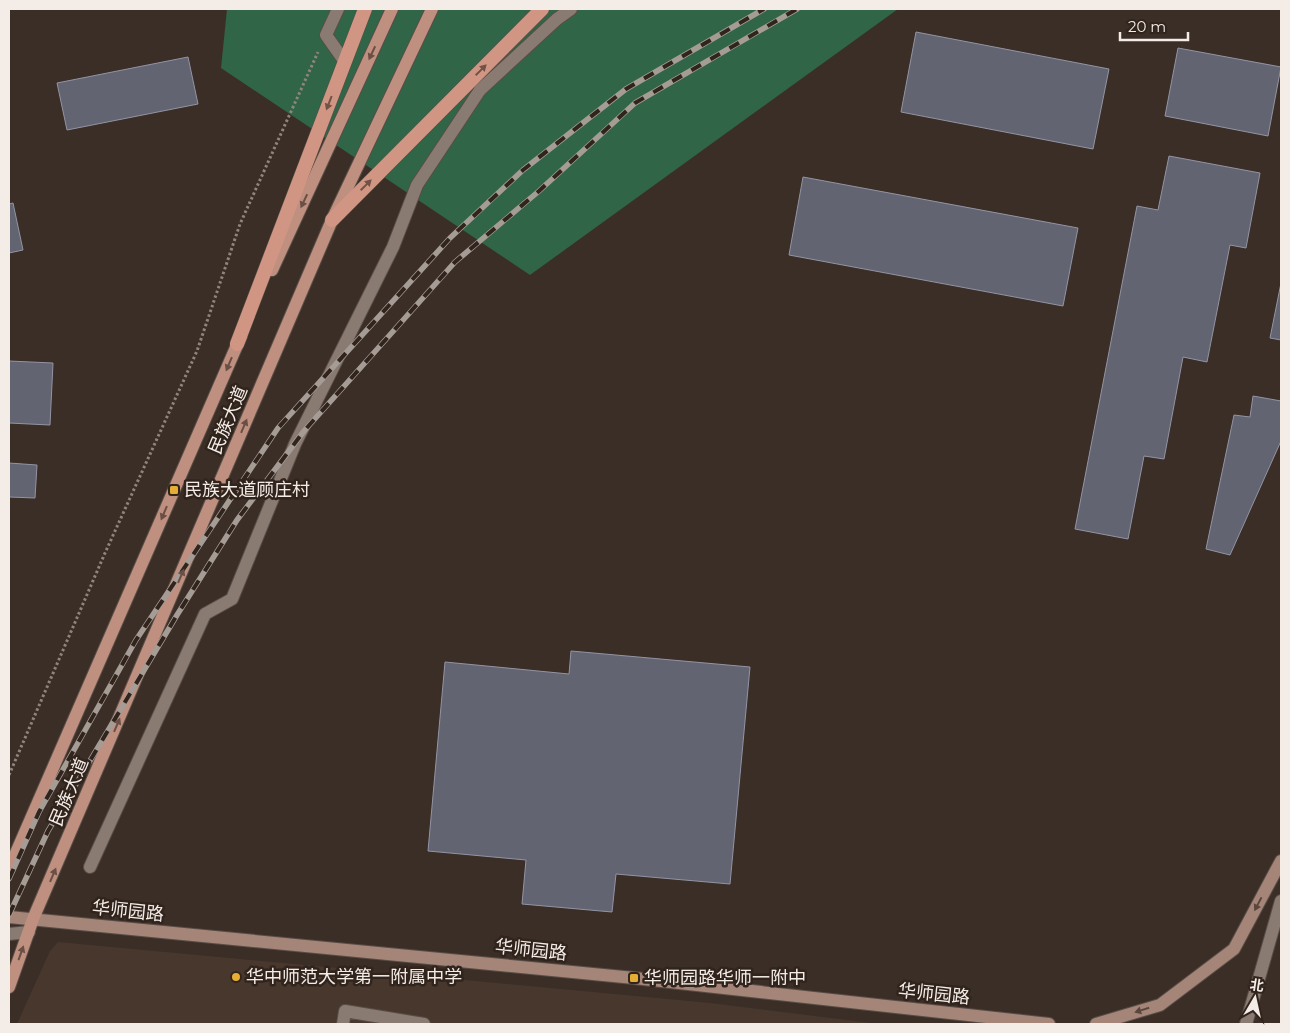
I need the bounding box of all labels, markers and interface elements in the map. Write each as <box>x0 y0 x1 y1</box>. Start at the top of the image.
scale bar <box>1120 10 1188 42</box>
text: 20 m <box>1128 17 1166 36</box>
one-way arrow <box>368 46 376 60</box>
one-way arrow <box>475 64 487 76</box>
one-way arrow <box>325 96 332 111</box>
one-way arrow <box>360 179 372 191</box>
one-way arrow <box>299 193 308 208</box>
one-way arrow <box>224 357 232 371</box>
street label: 民族大道 <box>204 383 252 457</box>
one-way arrow <box>241 419 249 433</box>
place label: 民族大道顾庄村 <box>184 479 310 501</box>
marker: 民族大道顾庄村 <box>168 484 180 496</box>
one-way arrow <box>160 506 168 520</box>
one-way arrow <box>177 569 185 583</box>
one-way arrow <box>113 718 121 732</box>
street label: 民族大道 <box>45 755 93 829</box>
one-way arrow <box>49 868 57 882</box>
street label: 华师园路 <box>91 896 165 926</box>
one-way arrow <box>1254 896 1262 911</box>
street label: 华师园路 <box>494 935 568 965</box>
one-way arrow <box>18 946 25 961</box>
place label: 华中师范大学第一附属中学 <box>246 966 462 988</box>
place label: 华师园路华师一附中 <box>644 967 806 989</box>
marker: 华中师范大学第一附属中学 <box>230 971 242 983</box>
marker: 华师园路华师一附中 <box>628 972 640 984</box>
north arrow <box>1230 973 1280 1023</box>
text: 北 <box>1249 975 1265 995</box>
street label: 华师园路 <box>897 979 971 1009</box>
one-way arrow <box>1135 1007 1150 1015</box>

